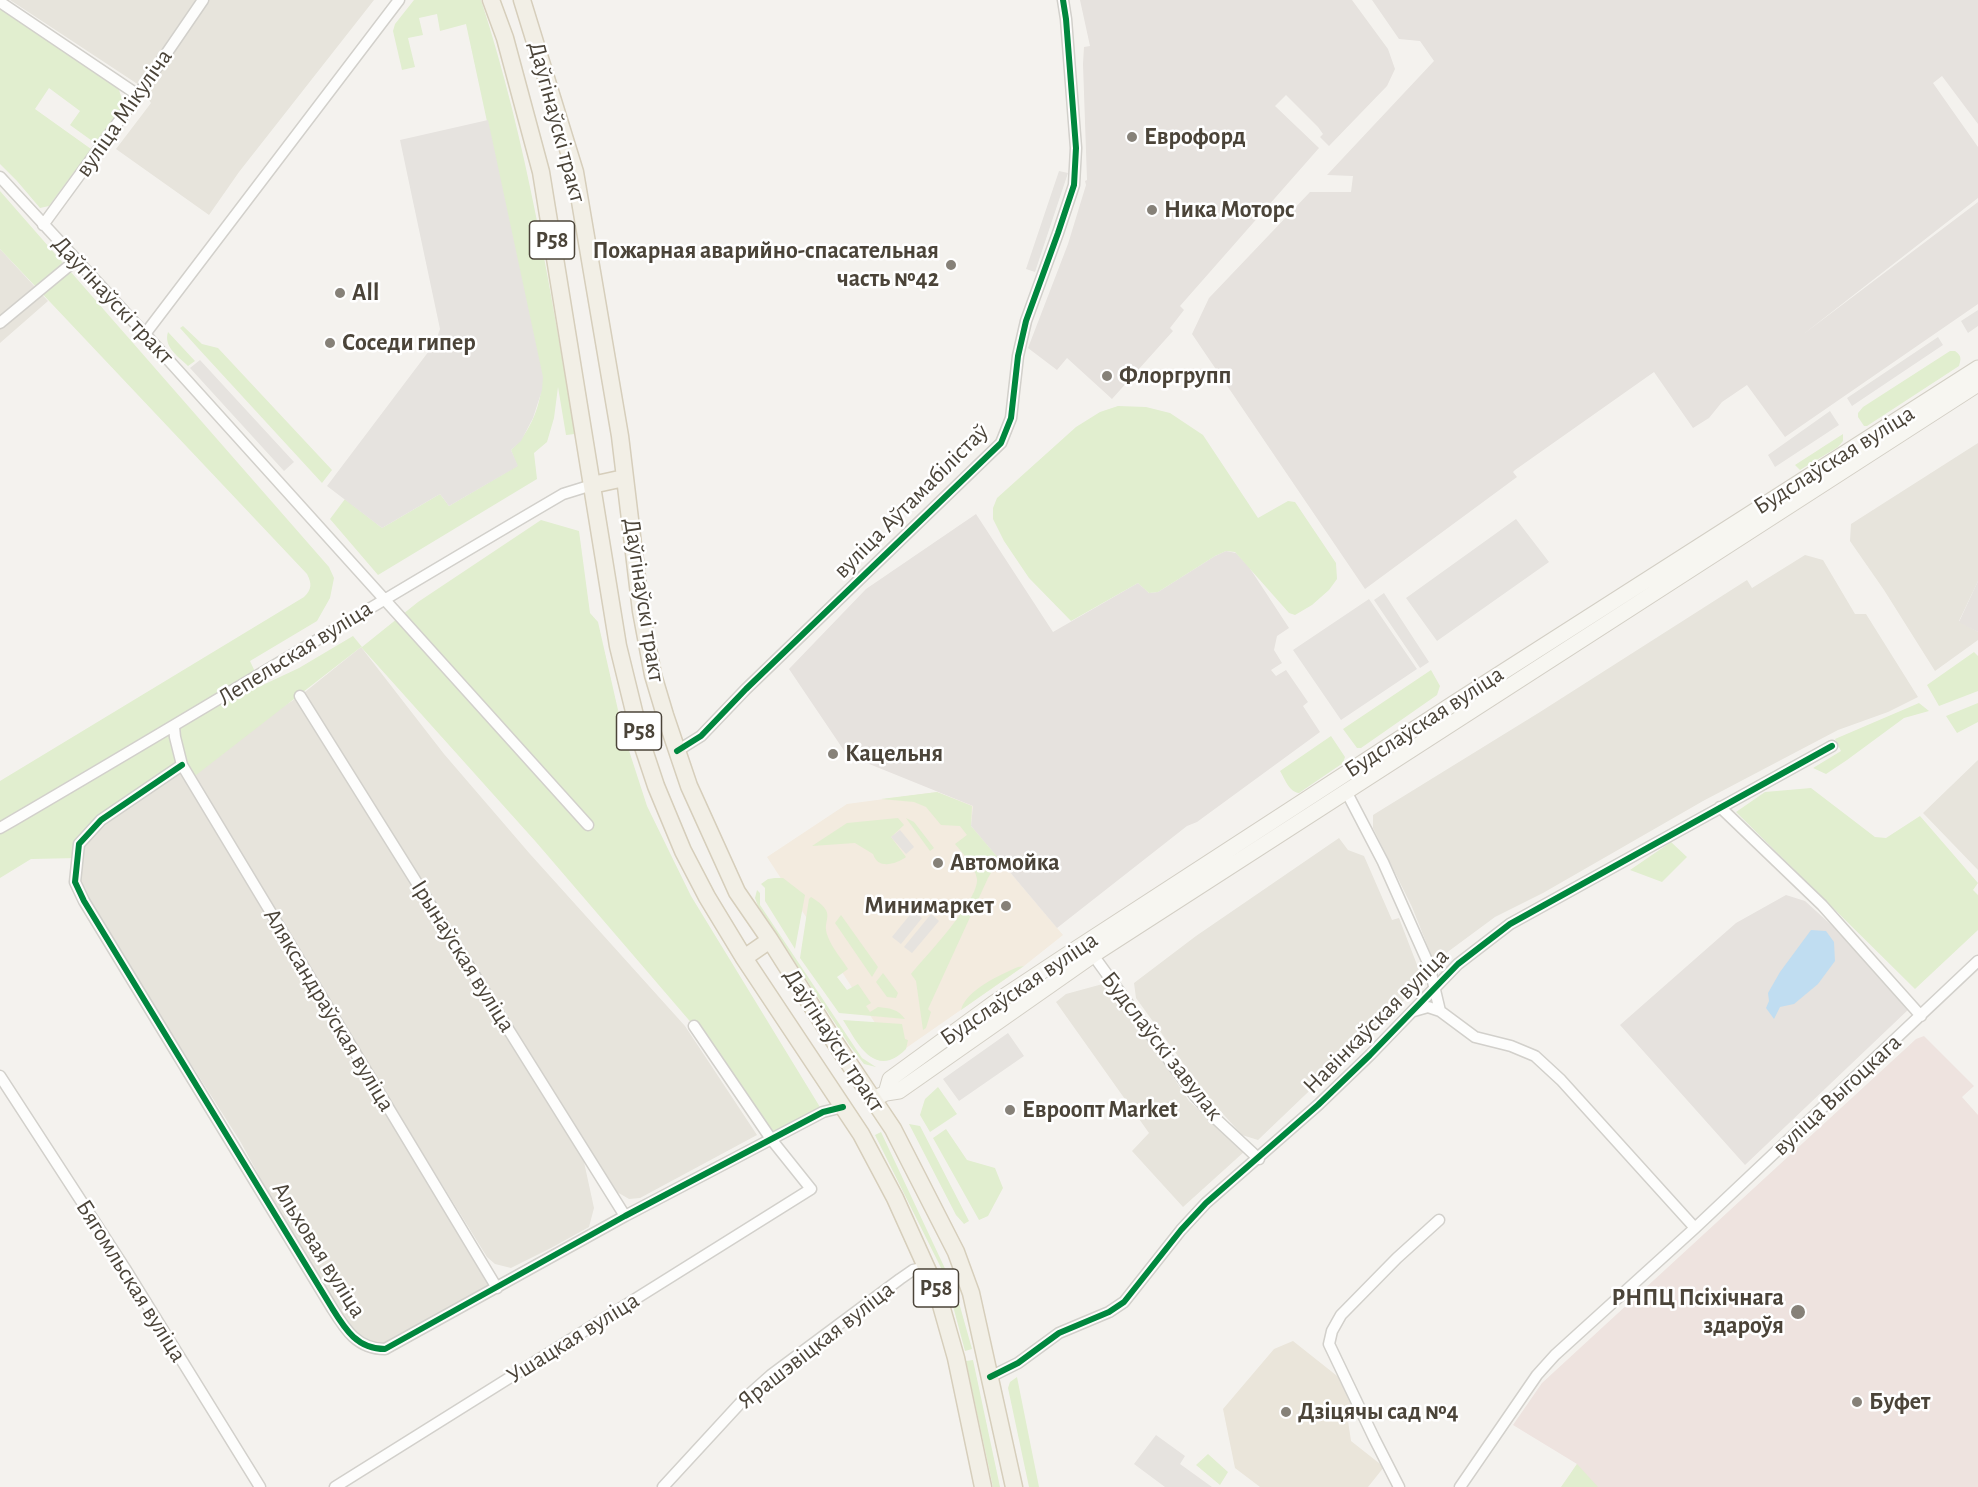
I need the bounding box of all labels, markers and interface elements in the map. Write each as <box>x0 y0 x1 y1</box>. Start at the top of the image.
street label: Даўгінаўскі тракт <box>522 38 592 206</box>
street label: вуліца Мікуліча <box>69 43 179 183</box>
place label: Еврофорд <box>1144 123 1246 151</box>
marker: Еврофорд <box>1125 130 1139 144</box>
place label: Ника Моторс <box>1164 196 1295 224</box>
marker: Ника Моторс <box>1145 203 1159 217</box>
road number: Р58 <box>530 221 574 259</box>
street label: Даўгінаўскі тракт <box>46 230 180 370</box>
place label: Пожарная аварийно-спасательная часть №42 <box>593 237 939 293</box>
marker: Пожарная аварийно-спасательная часть №42 <box>944 258 958 272</box>
place label: All <box>352 279 379 307</box>
marker: All <box>333 286 347 300</box>
place label: Соседи гипер <box>342 329 476 357</box>
marker: Соседи гипер <box>323 336 337 350</box>
place label: Флоргрупп <box>1119 362 1232 390</box>
marker: Флоргрупп <box>1100 369 1114 383</box>
street label: Будслаўская вуліца <box>1748 399 1920 521</box>
street label: вуліца Аўтамабілістаў <box>827 417 995 585</box>
street label: Даўгінаўскі тракт <box>617 516 671 684</box>
street label: Лепельская вуліца <box>212 594 378 712</box>
street label: Будслаўская вуліца <box>1339 660 1509 784</box>
road number: Р58 <box>616 712 662 750</box>
place label: Кацельня <box>845 740 943 768</box>
marker: Кацельня <box>826 747 840 761</box>
place label: Автомойка <box>950 849 1060 877</box>
marker: Автомойка <box>931 856 945 870</box>
street label: Ірынаўская вуліца <box>405 874 521 1038</box>
place label: Минимаркет <box>864 892 994 920</box>
marker: Минимаркет <box>999 899 1013 913</box>
street label: Аляксандраўская вуліца <box>257 903 401 1117</box>
street label: Будслаўская вуліца <box>935 926 1103 1052</box>
street label: Навінкаўская вуліца <box>1297 942 1455 1100</box>
street label: Даўгінаўскі тракт <box>777 963 891 1117</box>
street label: Будслаўскі завулак <box>1095 966 1229 1126</box>
street label: вуліца Выгоцкага <box>1767 1028 1907 1162</box>
place label: Евроопт Market <box>1022 1096 1178 1124</box>
marker: Евроопт Market <box>1003 1103 1017 1117</box>
street label: Альховая вуліца <box>266 1177 372 1323</box>
street label: Бягомльская вуліца <box>69 1194 193 1368</box>
road number: Р58 <box>914 1269 958 1307</box>
street label: Ярашэвіцкая вуліца <box>732 1275 900 1415</box>
place label: РНПЦ Псіхічнага здароўя <box>1612 1284 1784 1340</box>
street label: Ушацкая вуліца <box>501 1286 645 1390</box>
marker: РНПЦ Псіхічнага здароўя <box>1789 1303 1807 1321</box>
place label: Буфет <box>1869 1388 1930 1416</box>
marker: Буфет <box>1850 1395 1864 1409</box>
place label: Дзіцячы сад №4 <box>1298 1398 1459 1426</box>
marker: Дзіцячы сад №4 <box>1279 1405 1293 1419</box>

